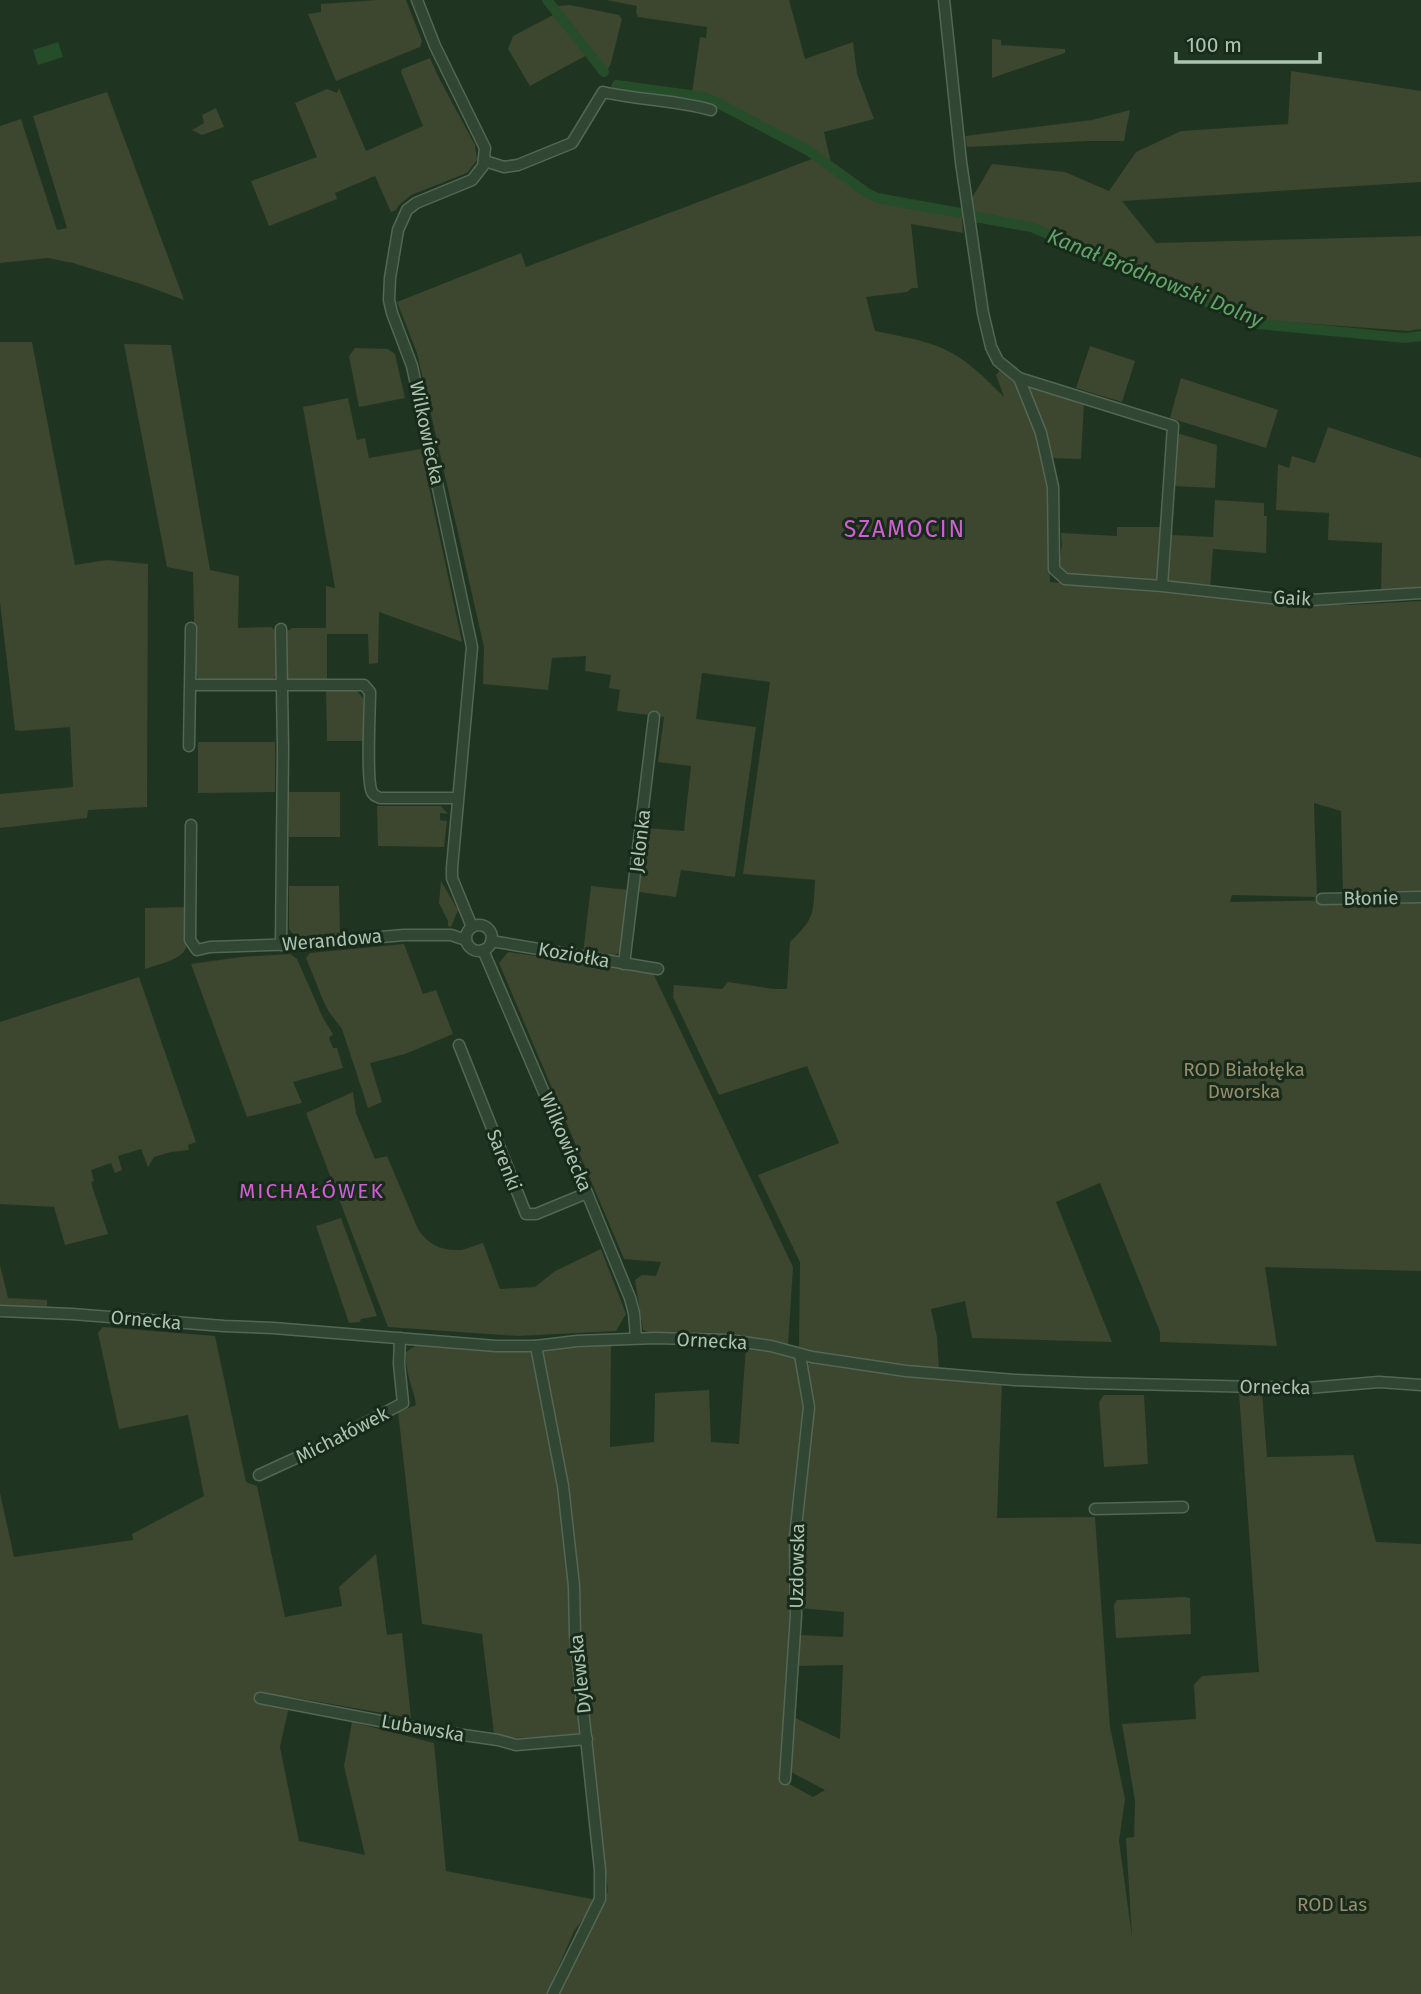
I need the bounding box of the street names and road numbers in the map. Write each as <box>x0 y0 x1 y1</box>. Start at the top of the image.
street label: Wilkowiecka <box>405 379 449 487</box>
street label: Gaik <box>1273 586 1312 610</box>
street label: Jelonka <box>625 808 655 874</box>
street label: Błonie <box>1343 886 1399 910</box>
street label: Werandowa <box>281 924 383 956</box>
street label: Koziołka <box>536 937 612 973</box>
street label: Wilkowiecka <box>535 1089 597 1195</box>
street label: Sarenki <box>482 1126 526 1194</box>
street label: Ornecka <box>110 1305 182 1335</box>
street label: Ornecka <box>676 1328 748 1354</box>
street label: Ornecka <box>1239 1375 1311 1399</box>
street label: Michałówek <box>292 1402 392 1468</box>
street label: Uzdowska <box>785 1523 809 1609</box>
street label: Dylewska <box>564 1633 596 1715</box>
street label: Lubawska <box>380 1709 466 1747</box>

